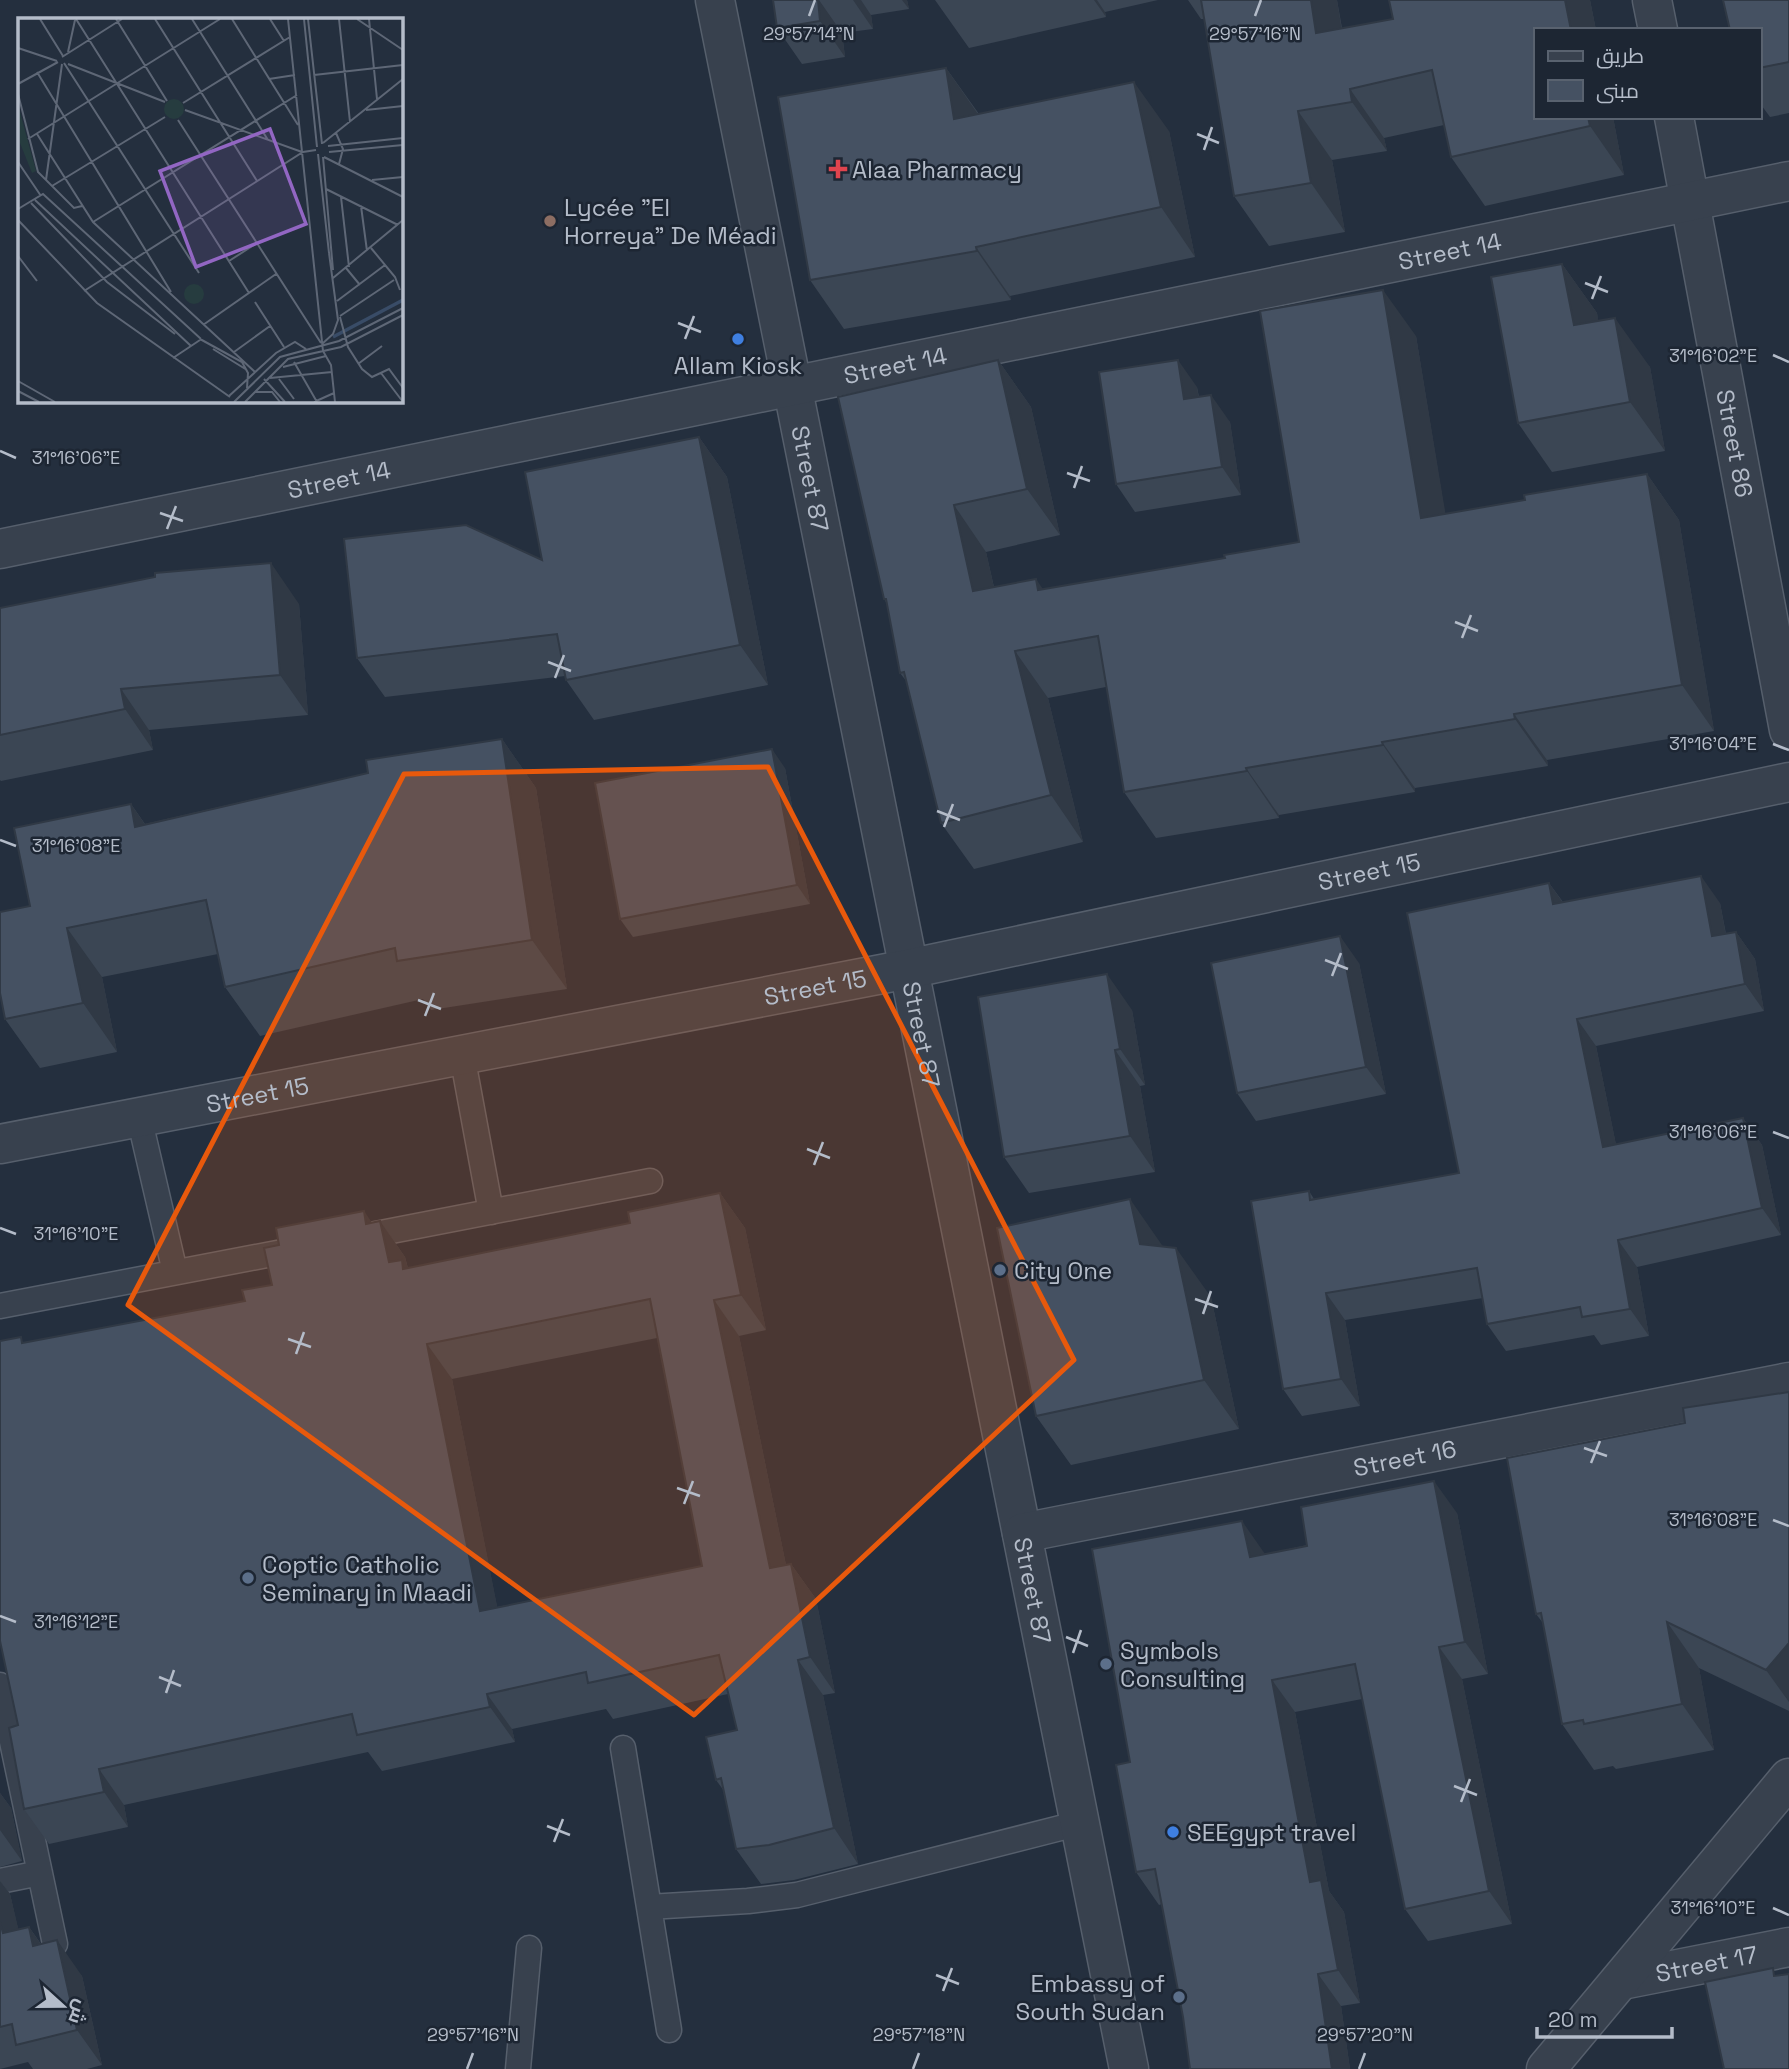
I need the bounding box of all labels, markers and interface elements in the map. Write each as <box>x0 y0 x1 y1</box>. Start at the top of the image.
inset map <box>18 18 402 402</box>
text: 29°57'14"N <box>763 22 855 45</box>
text: 29°57'16"N <box>1209 22 1301 45</box>
legend <box>1534 28 1761 119</box>
text: طريق <box>1596 42 1644 69</box>
text: مبنى <box>1596 77 1639 104</box>
place label: Alaa Pharmacy <box>852 154 1022 185</box>
marker: Alaa Pharmacy <box>830 161 846 177</box>
place label: Lycée "El Horreya" De Méadi <box>564 192 777 251</box>
marker: Lycée "El Horreya" De Méadi <box>542 213 558 229</box>
street label: Street 14 <box>1395 225 1504 277</box>
marker: Allam Kiosk <box>730 331 746 347</box>
street label: Street 14 <box>841 339 950 391</box>
text: 31°16'02"E <box>1669 344 1757 367</box>
place label: Allam Kiosk <box>674 350 802 381</box>
street label: Street 86 <box>1710 387 1761 500</box>
street label: Street 87 <box>785 423 837 534</box>
text: 31°16'06"E <box>32 446 120 469</box>
street label: Street 14 <box>285 454 393 505</box>
text: 31°16'04"E <box>1669 732 1757 755</box>
text: 31°16'08"E <box>32 834 120 857</box>
street label: Street 15 <box>1315 845 1423 897</box>
street label: Street 15 <box>761 962 869 1012</box>
street label: Street 87 <box>896 979 948 1090</box>
street label: Street 15 <box>203 1069 311 1119</box>
text: 31°16'06"E <box>1669 1120 1757 1143</box>
text: 31°16'10"E <box>34 1222 118 1245</box>
place label: City One <box>1014 1255 1112 1286</box>
marker: City One <box>992 1262 1008 1278</box>
street label: Street 16 <box>1350 1432 1459 1483</box>
text: 31°16'08"E <box>1669 1508 1757 1531</box>
street label: Street 87 <box>1007 1535 1059 1646</box>
place label: Coptic Catholic Seminary in Maadi <box>262 1549 472 1608</box>
marker: Coptic Catholic Seminary in Maadi <box>240 1570 256 1586</box>
text: 31°16'12"E <box>34 1610 118 1633</box>
place label: Symbols Consulting <box>1120 1635 1245 1694</box>
marker: Symbols Consulting <box>1098 1656 1114 1672</box>
place label: SEEgypt travel <box>1187 1817 1356 1848</box>
marker: SEEgypt travel <box>1165 1824 1181 1840</box>
text: 31°16'10"E <box>1671 1896 1755 1919</box>
street label: Street 17 <box>1653 1938 1760 1989</box>
place label: Embassy of South Sudan <box>1015 1968 1165 2027</box>
north arrow <box>28 1971 98 2041</box>
marker: Embassy of South Sudan <box>1171 1989 1187 2005</box>
text: ش <box>62 1996 94 2028</box>
scale bar <box>1537 1996 1672 2040</box>
text: 20 m <box>1548 2006 1598 2033</box>
text: 29°57'16"N <box>427 2023 519 2046</box>
text: 29°57'18"N <box>873 2023 965 2046</box>
text: 29°57'20"N <box>1317 2023 1413 2046</box>

